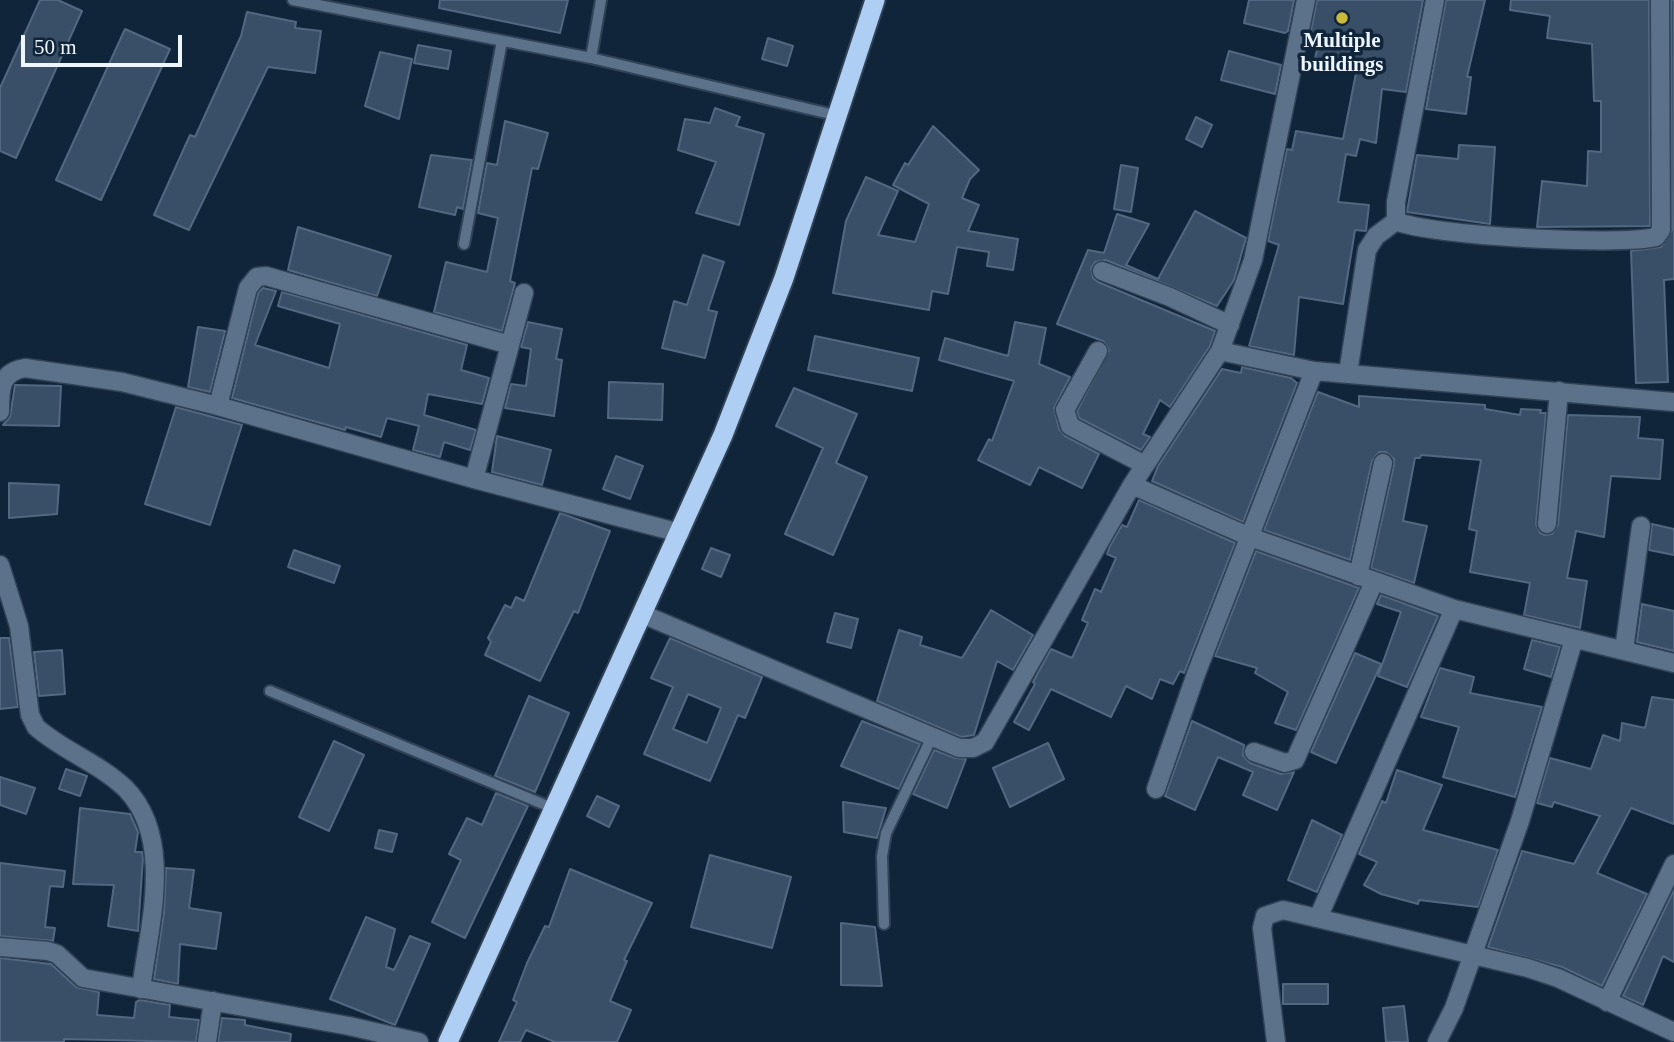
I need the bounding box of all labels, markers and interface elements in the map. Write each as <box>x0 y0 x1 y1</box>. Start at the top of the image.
marker: Multiple buildings <box>1334 10 1350 26</box>
scale bar <box>24 21 186 65</box>
place label: Multiple buildings <box>1301 29 1383 79</box>
text: 50 m <box>34 35 77 59</box>

